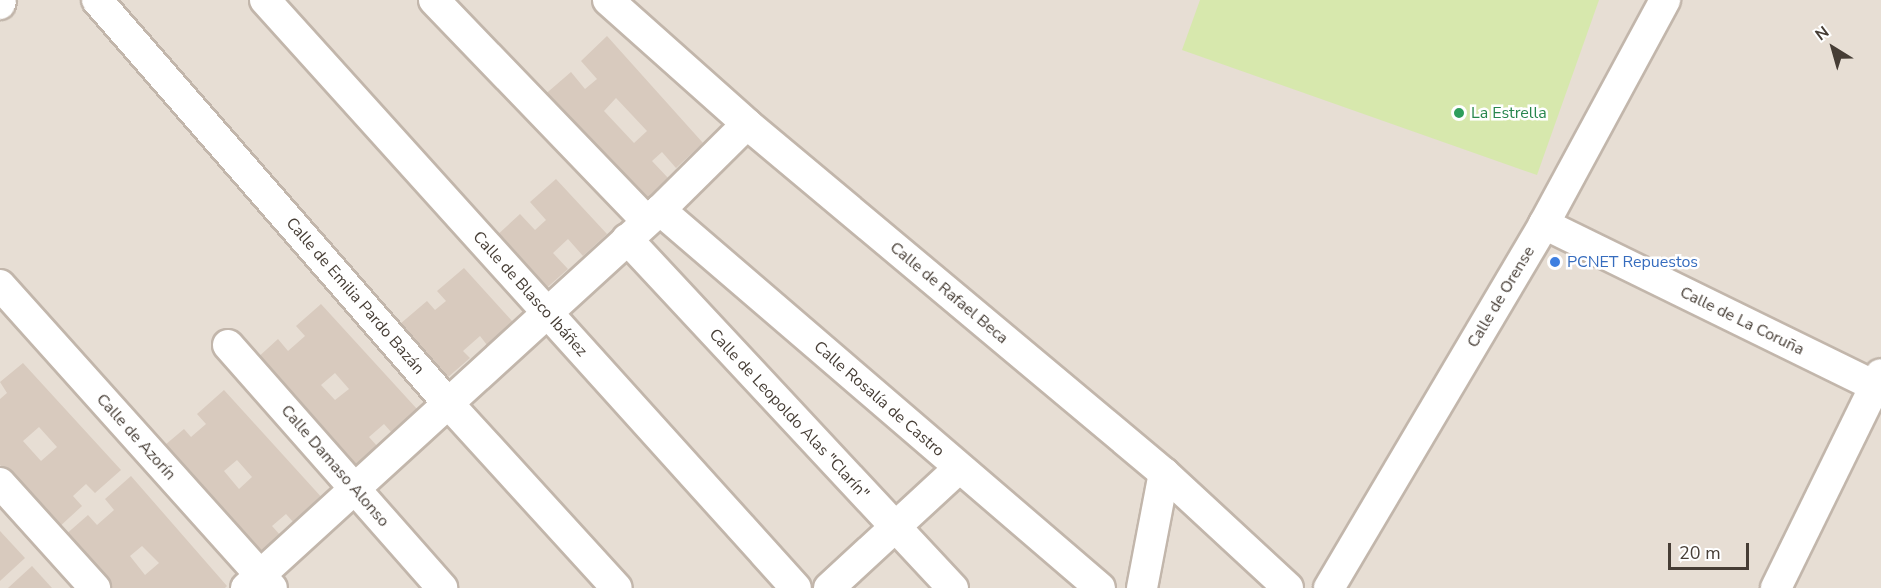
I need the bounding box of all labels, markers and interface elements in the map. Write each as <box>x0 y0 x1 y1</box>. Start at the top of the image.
north arrow <box>1803 18 1863 78</box>
text: N <box>1811 21 1834 46</box>
place label: La Estrella <box>1471 103 1547 123</box>
marker: La Estrella <box>1452 106 1466 120</box>
street label: Calle de Emilia Pardo Bazán <box>282 214 428 378</box>
street label: Calle de Blasco Ibáñez <box>469 227 591 361</box>
street label: Calle de Rafael Beca <box>886 238 1012 348</box>
street label: Calle de Orense <box>1463 243 1539 351</box>
place label: PCNET Repuestos <box>1567 252 1698 272</box>
marker: PCNET Repuestos <box>1548 255 1562 269</box>
street label: Calle de La Coruña <box>1677 283 1807 359</box>
street label: Calle de Leopoldo Alas "Clarín" <box>705 325 873 503</box>
street label: Calle Rosalía de Castro <box>810 337 948 461</box>
street label: Calle de Azorín <box>92 390 180 484</box>
street label: Calle Damaso Alonso <box>277 401 393 531</box>
scale bar <box>1671 531 1752 569</box>
text: 20 m <box>1679 541 1721 565</box>

